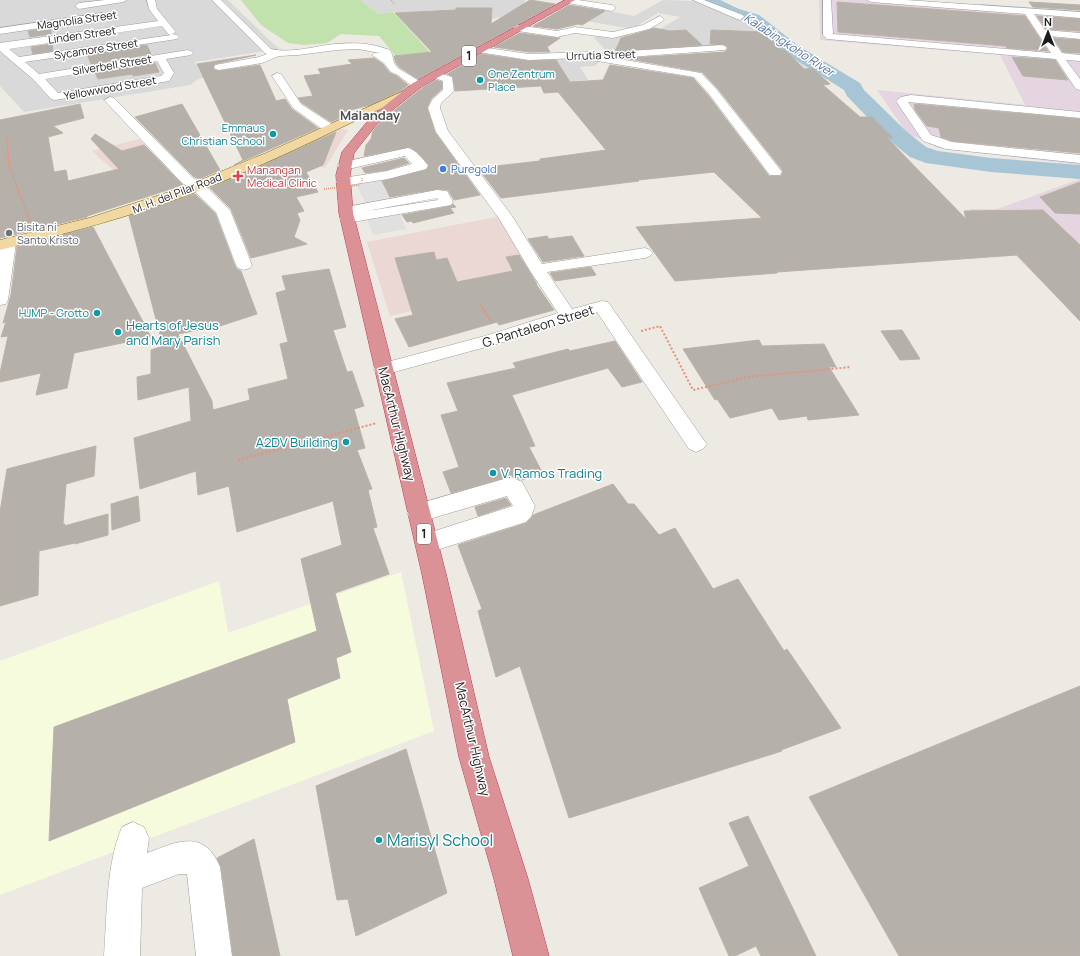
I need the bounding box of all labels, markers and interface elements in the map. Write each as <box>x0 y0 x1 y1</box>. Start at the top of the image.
street label: Magnolia Street <box>36 6 118 33</box>
water label: Kalabingkoho River <box>741 9 839 81</box>
north arrow <box>1028 12 1068 52</box>
text: N <box>1044 14 1052 29</box>
street label: Linden Street <box>47 22 117 47</box>
street label: Sycamore Street <box>53 34 139 63</box>
road number: 1 <box>462 46 476 66</box>
street label: Urrutia Street <box>566 46 636 63</box>
street label: Silverbell Street <box>71 51 153 78</box>
place label: One Zentrum Place <box>488 66 555 94</box>
street label: Yellowwood Street <box>62 72 157 103</box>
marker: One Zentrum Place <box>475 75 485 85</box>
district label: Malanday <box>340 106 401 124</box>
place label: Emmaus Christian School <box>181 120 265 148</box>
marker: Emmaus Christian School <box>268 129 278 139</box>
place label: Puregold <box>451 161 497 176</box>
place label: Manangan Medical Clinic <box>247 162 317 190</box>
marker: Puregold <box>438 164 448 174</box>
street label: M. H. del Pilar Road <box>130 169 224 216</box>
marker: Manangan Medical Clinic <box>232 170 244 182</box>
place label: Bisita ni Santo Kristo <box>17 219 79 247</box>
marker: Bisita ni Santo Kristo <box>4 228 14 238</box>
street label: G. Pantaleon Street <box>480 300 596 352</box>
place label: HJMP - Grotto <box>19 305 89 320</box>
marker: HJMP - Grotto <box>92 308 102 318</box>
place label: Hearts of Jesus and Mary Parish <box>126 316 220 349</box>
marker: Hearts of Jesus and Mary Parish <box>113 327 123 337</box>
street label: MacArthur Highway <box>374 365 420 483</box>
place label: A2DV Building <box>256 433 338 451</box>
marker: A2DV Building <box>341 437 351 447</box>
place label: V. Ramos Trading <box>501 464 602 482</box>
marker: V. Ramos Trading <box>488 468 498 478</box>
road number: 1 <box>417 524 431 544</box>
street label: MacArthur Highway <box>451 680 495 798</box>
place label: Marisyl School <box>387 829 493 851</box>
marker: Marisyl School <box>374 835 384 845</box>

